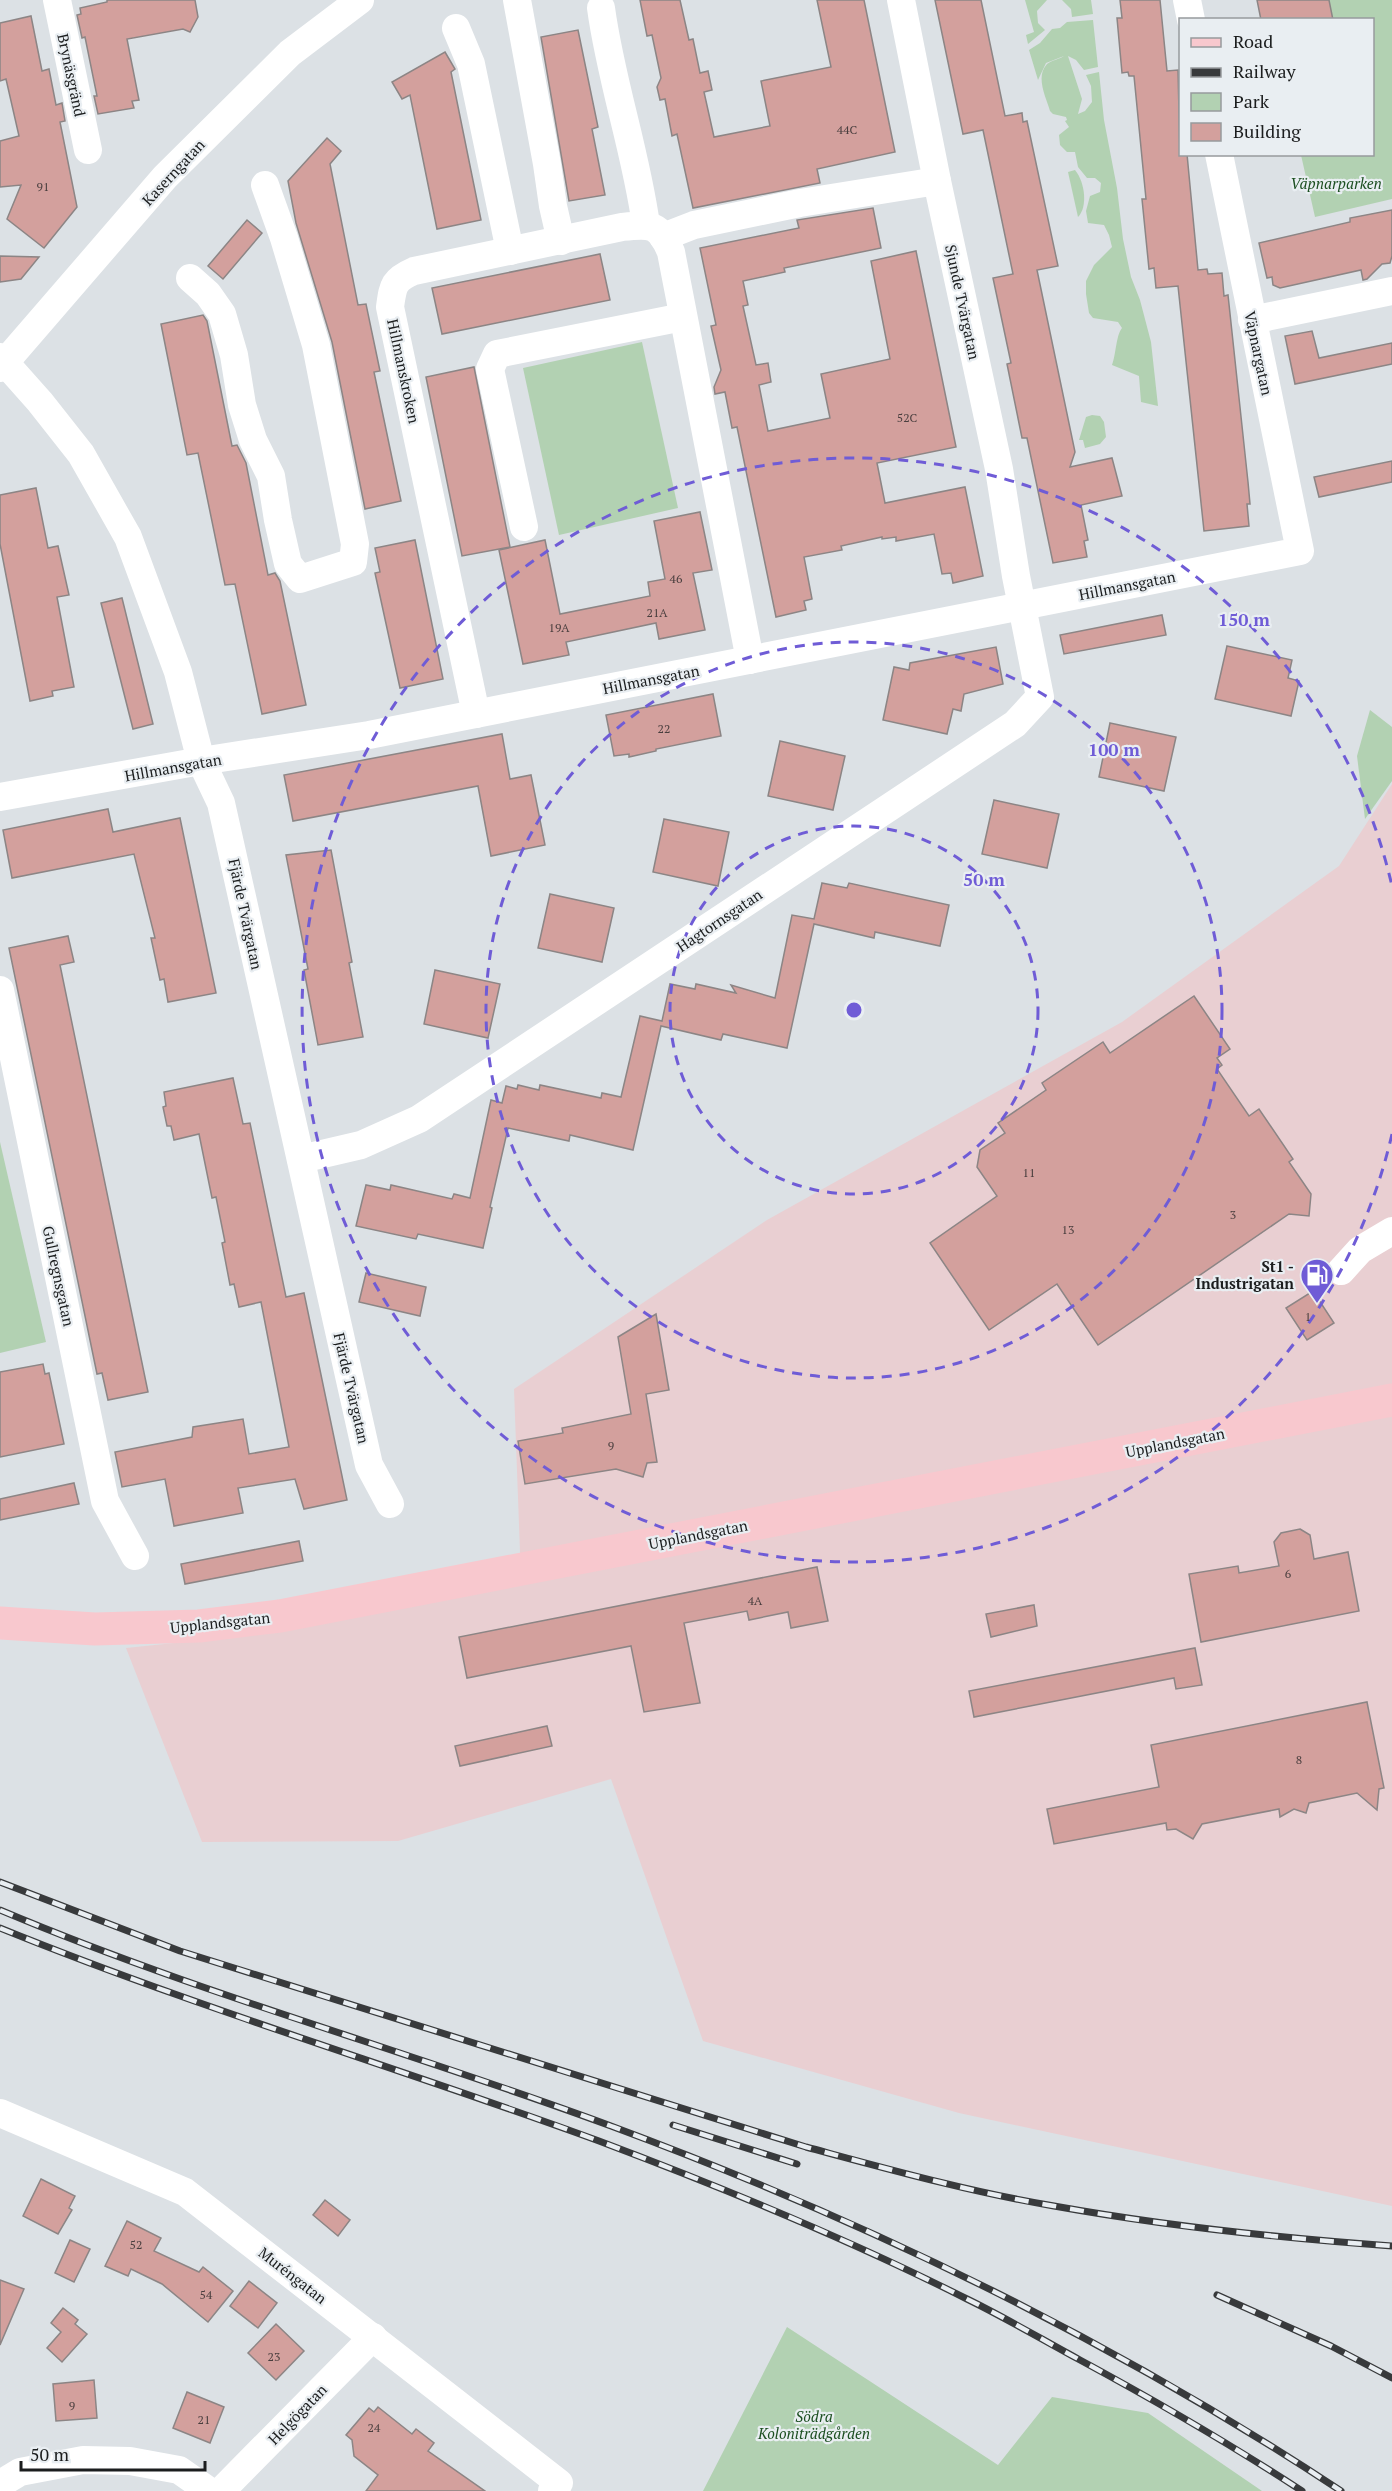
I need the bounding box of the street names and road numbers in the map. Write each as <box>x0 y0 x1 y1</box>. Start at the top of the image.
street label: Brynäsgränd <box>53 32 91 118</box>
street label: Kaserngatan <box>137 135 209 209</box>
street label: Sjunde Tvärgatan <box>941 243 985 361</box>
street label: Väpnargatan <box>1240 309 1278 397</box>
street label: Hillmanskroken <box>383 317 425 425</box>
street label: Hillmansgatan <box>1077 566 1177 604</box>
street label: Hillmansgatan <box>601 660 701 698</box>
street label: Hillmansgatan <box>123 749 223 785</box>
street label: Fjärde Tvärgatan <box>224 857 268 971</box>
street label: Hagtornsgatan <box>672 884 766 956</box>
street label: Gullregnsgatan <box>39 1224 79 1328</box>
street label: Fjärde Tvärgatan <box>330 1331 374 1445</box>
street label: Upplandsgatan <box>1124 1423 1226 1461</box>
street label: Upplandsgatan <box>647 1515 749 1553</box>
street label: Upplandsgatan <box>169 1607 271 1637</box>
street label: Muréngatan <box>255 2242 331 2308</box>
street label: Helgögatan <box>263 2379 331 2449</box>

